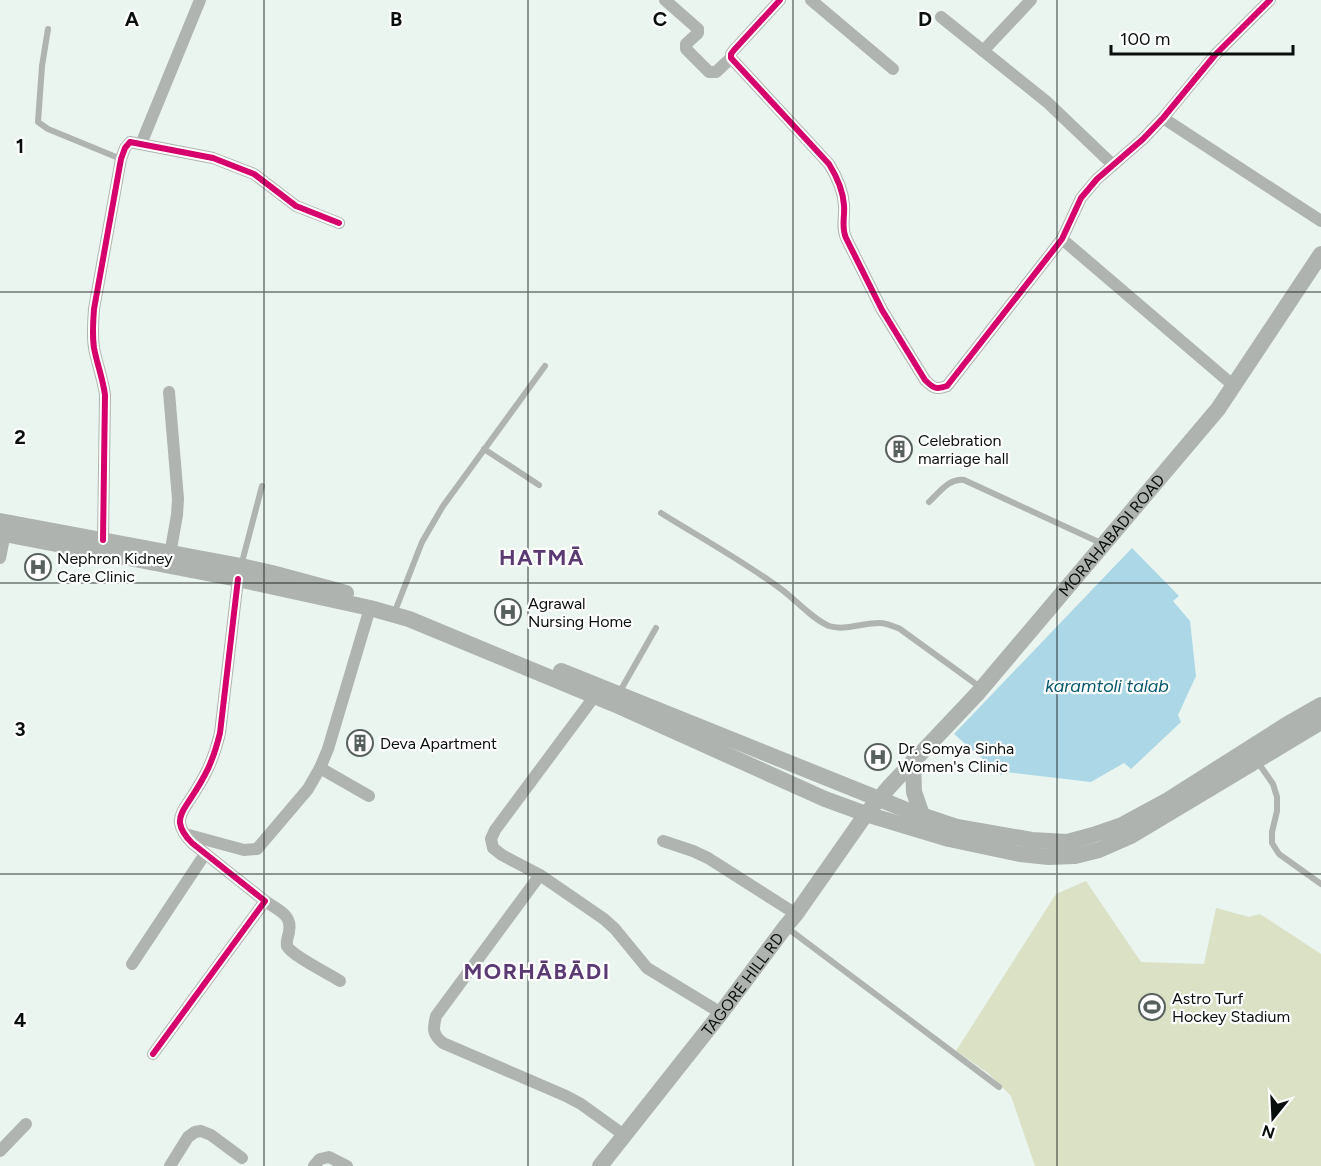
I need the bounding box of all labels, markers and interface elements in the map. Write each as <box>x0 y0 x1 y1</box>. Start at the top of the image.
text: A <box>125 7 140 31</box>
text: B <box>390 7 402 31</box>
text: C <box>653 7 667 31</box>
text: D <box>918 7 932 31</box>
scale bar <box>1111 18 1292 56</box>
text: 100 m <box>1120 28 1170 50</box>
text: 1 <box>16 134 24 158</box>
text: 2 <box>14 425 26 449</box>
place label: Celebration marriage hall <box>918 431 1009 468</box>
building icon: Celebration marriage hall <box>884 434 914 464</box>
street label: MORAHABADI ROAD <box>1054 470 1168 600</box>
district label: HATMĀ <box>499 544 585 571</box>
place label: Nephron Kidney Care Clinic <box>57 549 173 586</box>
hospital icon: Nephron Kidney Care Clinic <box>23 552 53 582</box>
place label: Agrawal Nursing Home <box>528 594 632 631</box>
hospital icon: Agrawal Nursing Home <box>493 597 523 627</box>
water label: karamtoli talab <box>1045 675 1169 697</box>
text: 3 <box>14 717 26 741</box>
building icon: Deva Apartment <box>345 728 375 758</box>
place label: Deva Apartment <box>380 734 497 753</box>
place label: Dr. Somya Sinha Women's Clinic <box>898 739 1014 776</box>
hospital icon: Dr. Somya Sinha Women's Clinic <box>863 742 893 772</box>
street label: TAGORE HILL RD <box>697 929 787 1039</box>
district label: MORHĀBĀDI <box>464 958 611 985</box>
place label: Astro Turf Hockey Stadium <box>1172 989 1290 1026</box>
sports icon: Astro Turf Hockey Stadium <box>1137 992 1167 1022</box>
text: 4 <box>14 1008 27 1032</box>
north arrow <box>1243 1088 1303 1148</box>
text: N <box>1260 1121 1277 1143</box>

